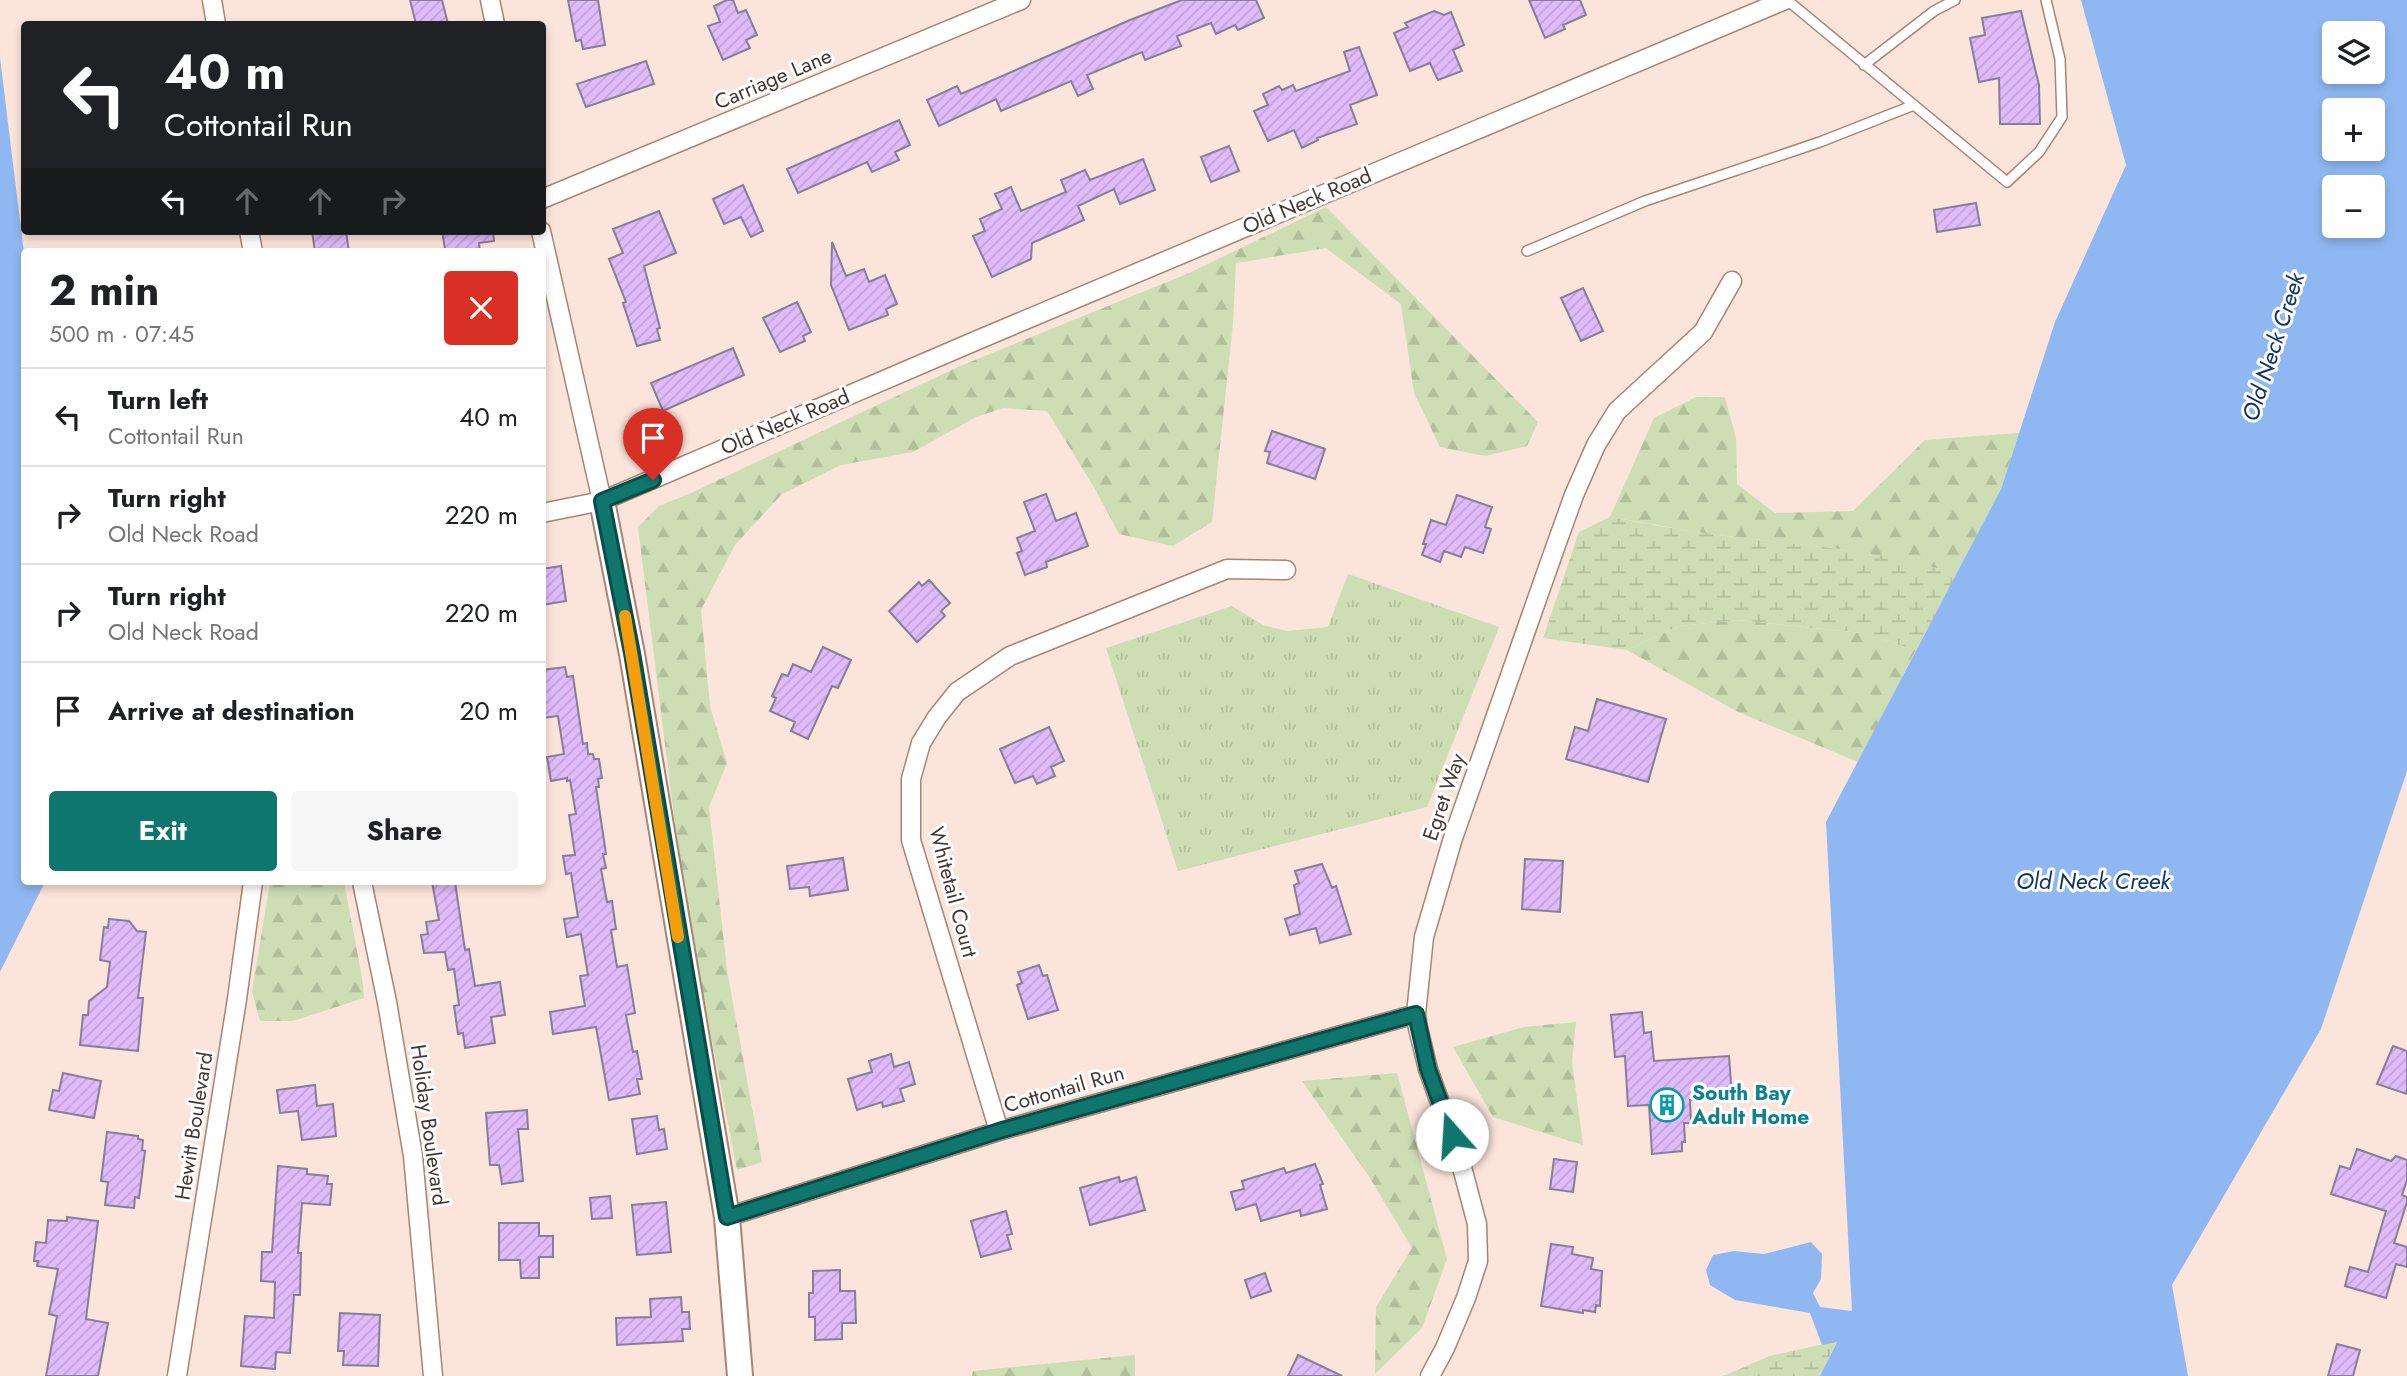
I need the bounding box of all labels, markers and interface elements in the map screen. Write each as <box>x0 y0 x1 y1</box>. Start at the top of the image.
map controls <box>2322 21 2385 238</box>
button: layers <box>2322 21 2385 84</box>
text: 40 m <box>164 37 286 107</box>
street label: Carriage Lane <box>710 41 837 117</box>
icon: left <box>49 49 140 140</box>
button: + <box>2322 98 2385 161</box>
text: Cottontail Run <box>164 102 353 148</box>
street label: Old Neck Road <box>1238 160 1376 242</box>
button: − <box>2322 175 2385 238</box>
icon: left <box>155 182 193 220</box>
icon: ahead <box>228 182 266 220</box>
icon: ahead <box>301 182 339 220</box>
icon: right <box>374 182 412 220</box>
text: 2 min <box>49 260 159 321</box>
water label: Old Neck Creek <box>2233 267 2313 426</box>
button: close <box>444 271 518 345</box>
text: 500 m · 07:45 <box>49 317 194 351</box>
text: Turn left <box>108 381 208 419</box>
street label: Old Neck Road <box>716 381 854 463</box>
icon: left <box>49 398 87 436</box>
text: 40 m <box>459 398 518 436</box>
pin <box>623 408 683 480</box>
text: Cottontail Run <box>108 419 244 453</box>
icon: arrive <box>634 419 672 457</box>
text: Turn right <box>108 479 226 517</box>
icon: right <box>49 496 87 534</box>
text: 220 m <box>445 496 518 534</box>
text: Old Neck Road <box>108 517 259 551</box>
text: Turn right <box>108 577 226 615</box>
icon: right <box>49 594 87 632</box>
text: 220 m <box>445 594 518 632</box>
text: Old Neck Road <box>108 615 259 649</box>
icon: arrive <box>49 692 87 730</box>
text: Arrive at destination <box>108 692 355 730</box>
text: 20 m <box>460 692 518 730</box>
street label: Egret Way <box>1415 749 1473 845</box>
button: Exit <box>49 791 277 871</box>
button: Share <box>291 791 518 871</box>
street label: Whitetail Court <box>921 823 985 961</box>
water label: Old Neck Creek <box>2016 864 2171 898</box>
street label: Holiday Boulevard <box>403 1043 455 1207</box>
street label: Hewitt Boulevard <box>167 1050 221 1202</box>
street label: Cottontail Run <box>1000 1057 1128 1121</box>
place label: South Bay Adult Home <box>1691 1078 1809 1132</box>
building icon: South Bay Adult Home <box>1648 1086 1686 1124</box>
position arrow <box>1415 1098 1489 1172</box>

